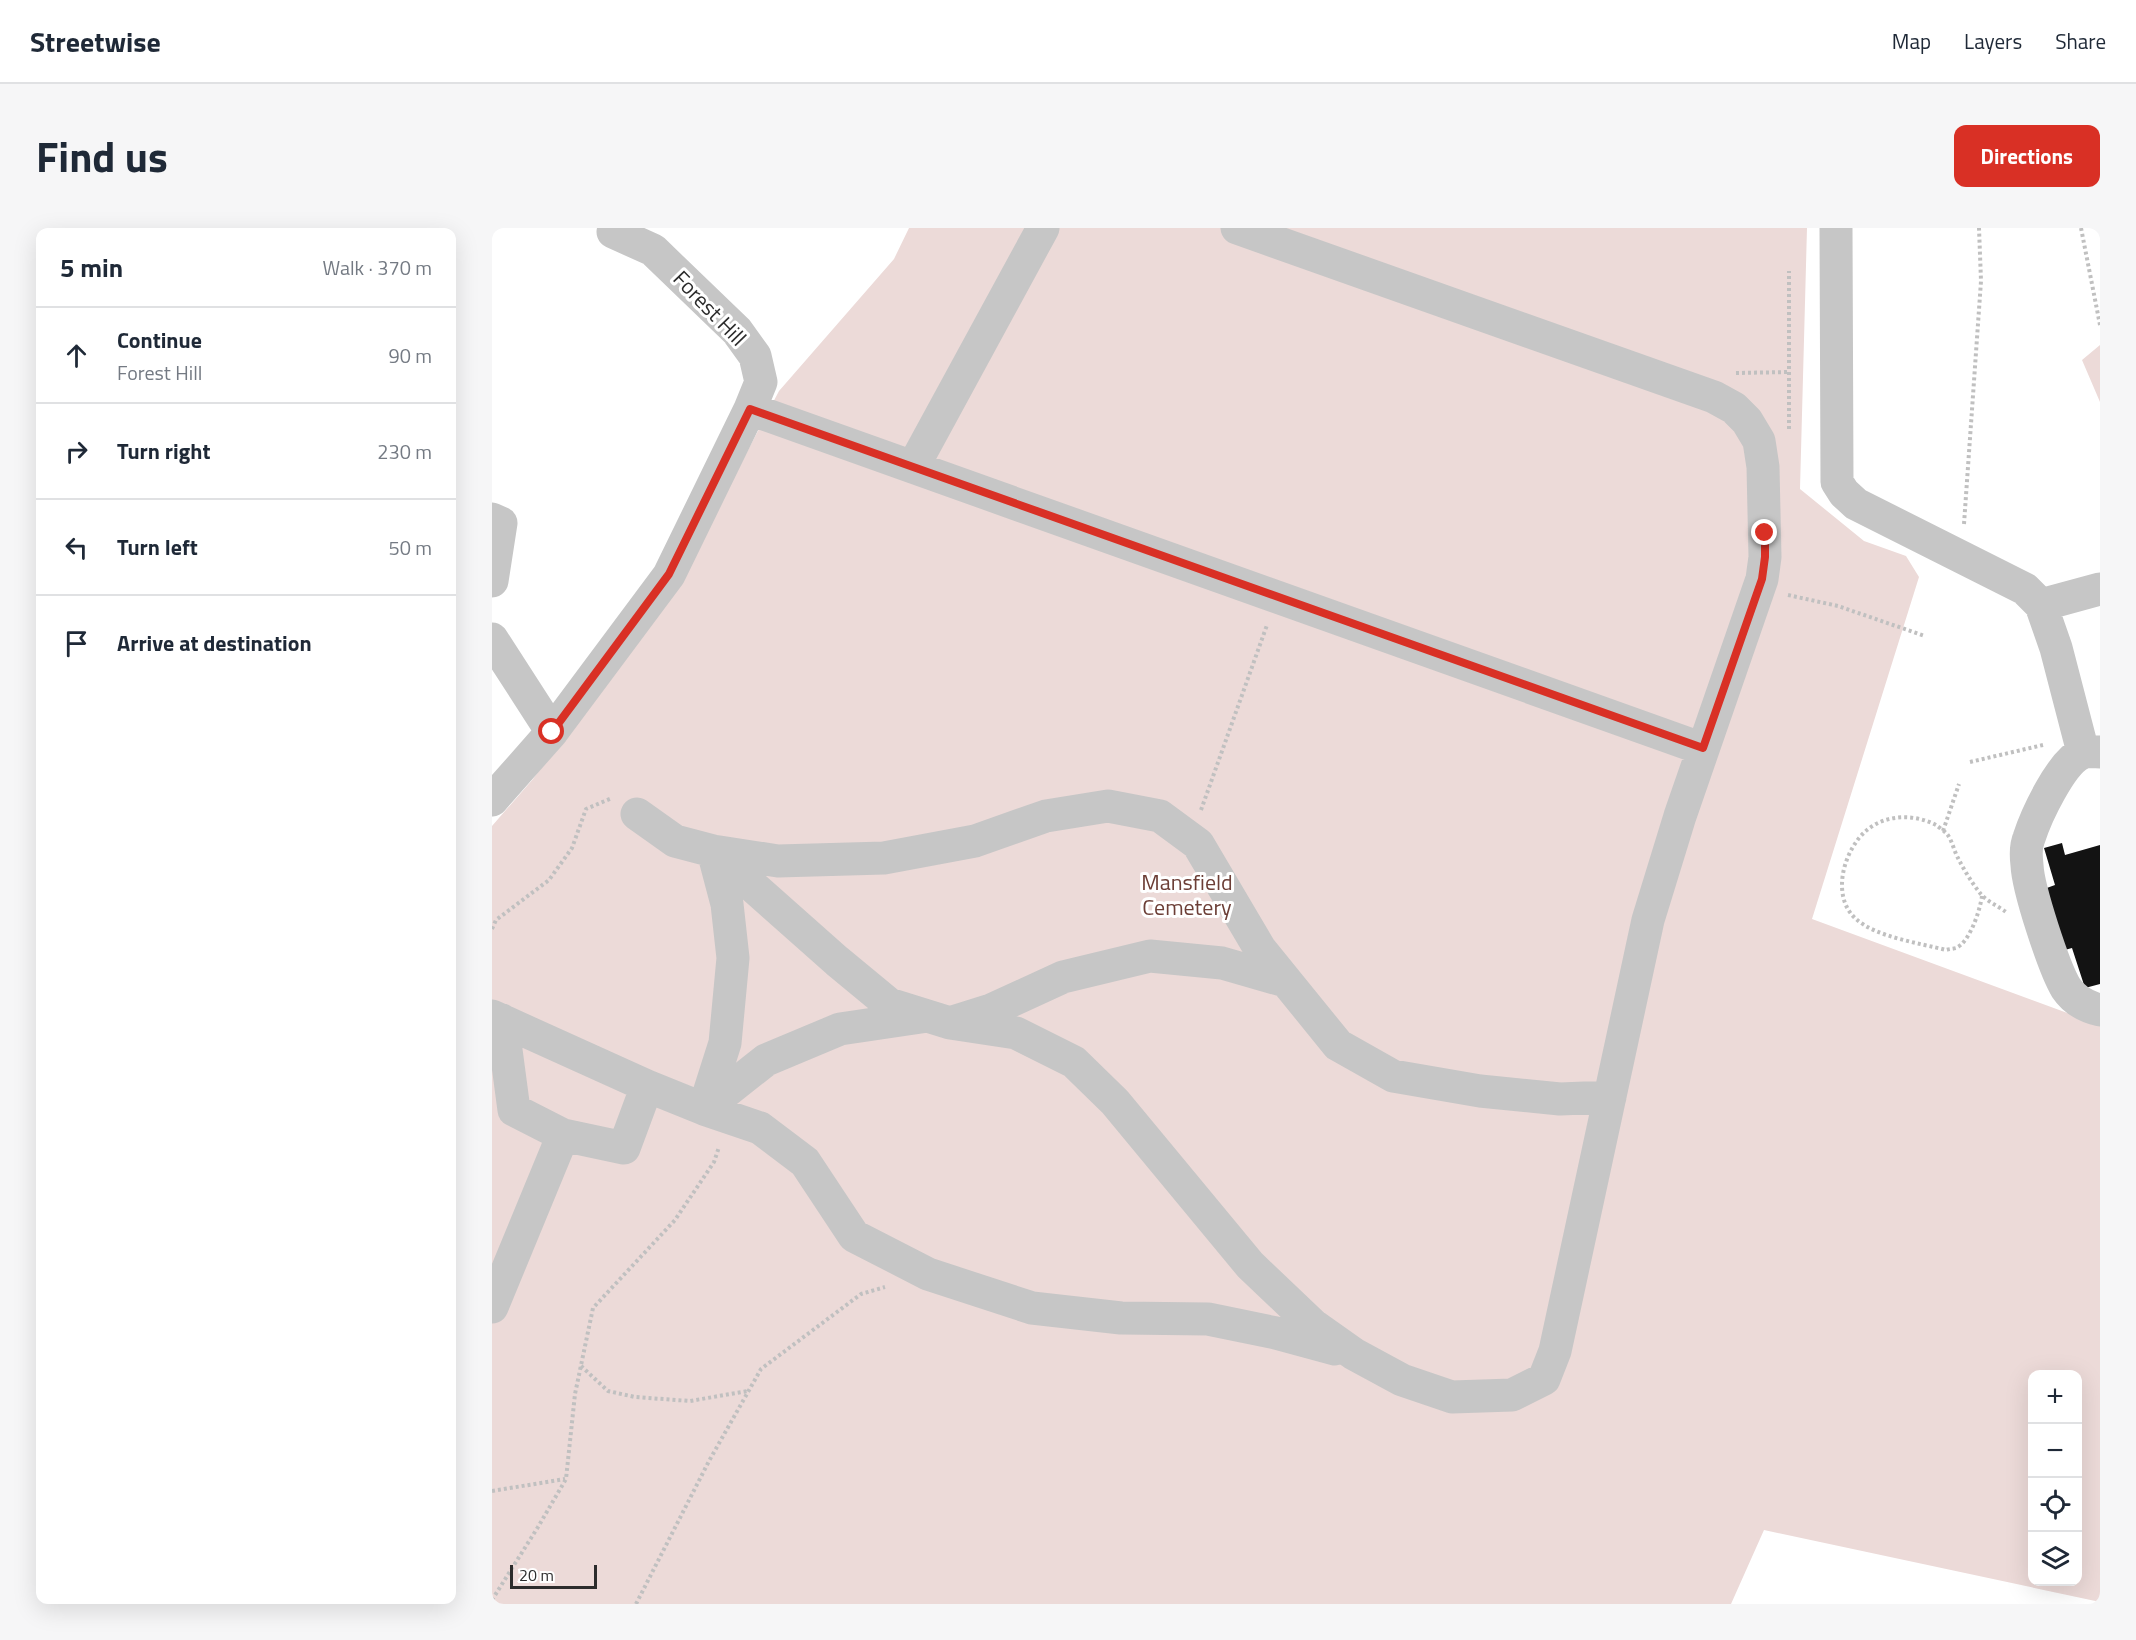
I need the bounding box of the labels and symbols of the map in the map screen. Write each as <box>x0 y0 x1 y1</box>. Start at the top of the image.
street label: Forest Hill <box>665 262 755 354</box>
route end <box>1751 519 1777 545</box>
route start <box>538 718 564 744</box>
park label: Mansfield Cemetery <box>1141 865 1233 924</box>
scale bar <box>510 1562 597 1590</box>

